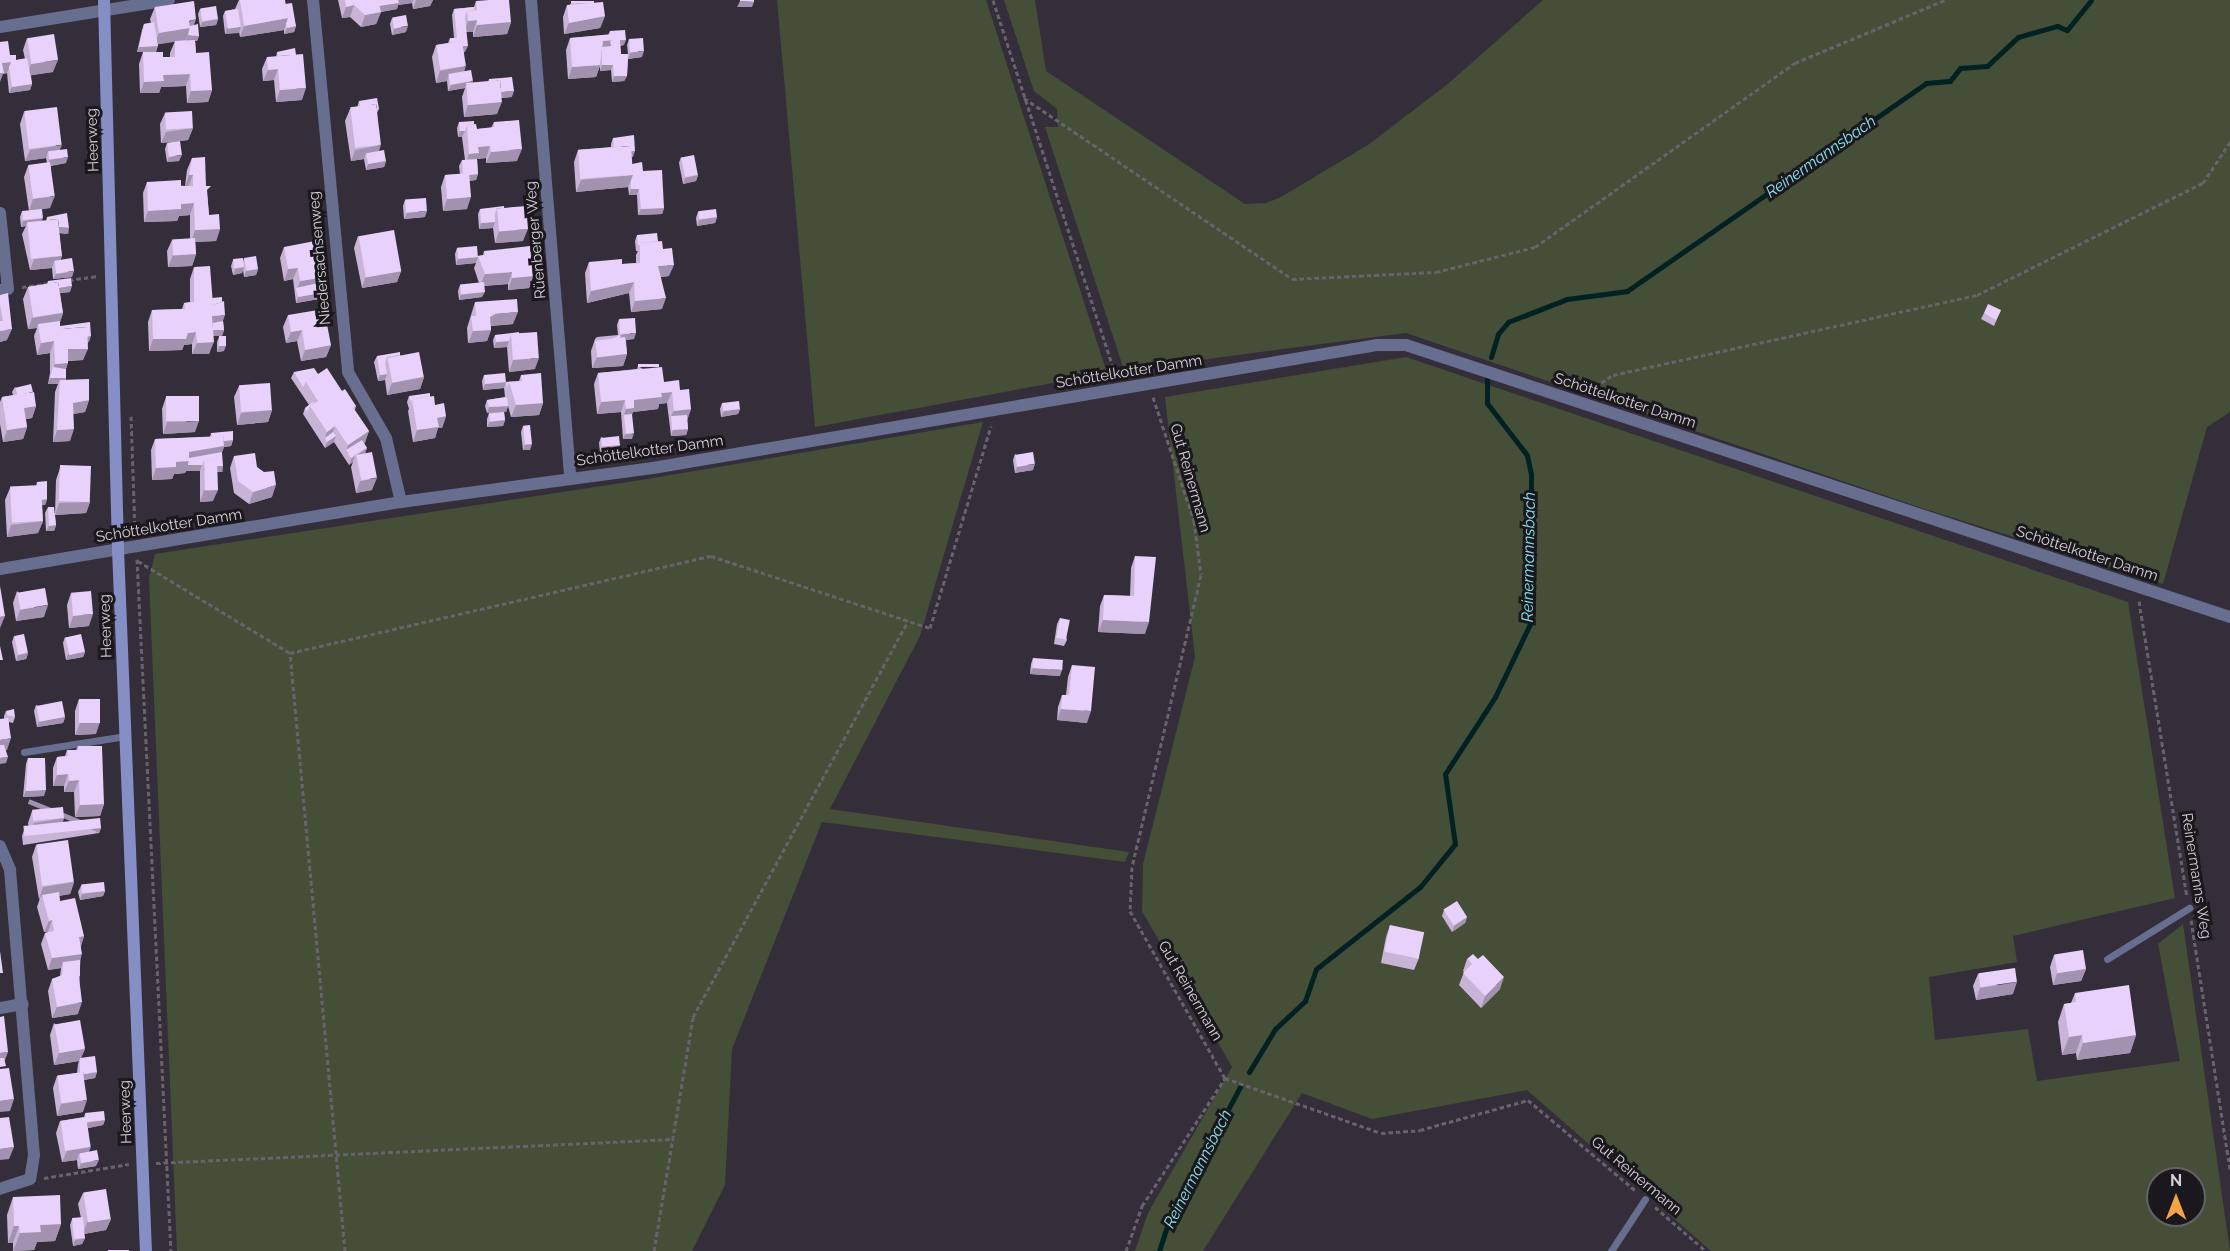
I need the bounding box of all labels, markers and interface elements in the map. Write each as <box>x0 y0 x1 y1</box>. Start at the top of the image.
street label: Heerweg <box>83 108 103 172</box>
water label: Reinermannsbach <box>1762 112 1880 202</box>
street label: Rüenberger Weg <box>522 180 550 300</box>
street label: Niedersachsenweg <box>305 190 335 326</box>
street label: Schöttelkotter Damm <box>1054 352 1204 392</box>
street label: Schöttelkotter Damm <box>1552 370 1698 432</box>
street label: Gut Reinermann <box>1166 422 1214 534</box>
street label: Schöttelkotter Damm <box>575 432 725 470</box>
water label: Reinermannsbach <box>1518 492 1540 622</box>
street label: Schöttelkotter Damm <box>94 506 244 546</box>
street label: Schöttelkotter Damm <box>2014 523 2160 585</box>
street label: Heerweg <box>96 594 116 658</box>
street label: Reinermanns Weg <box>2177 812 2215 940</box>
street label: Gut Reinermann <box>1154 938 1226 1044</box>
street label: Heerweg <box>116 1080 136 1144</box>
water label: Reinermannsbach <box>1160 1107 1236 1231</box>
street label: Gut Reinermann <box>1587 1133 1685 1219</box>
north arrow <box>2146 1167 2206 1227</box>
text: N <box>2170 1171 2182 1190</box>

